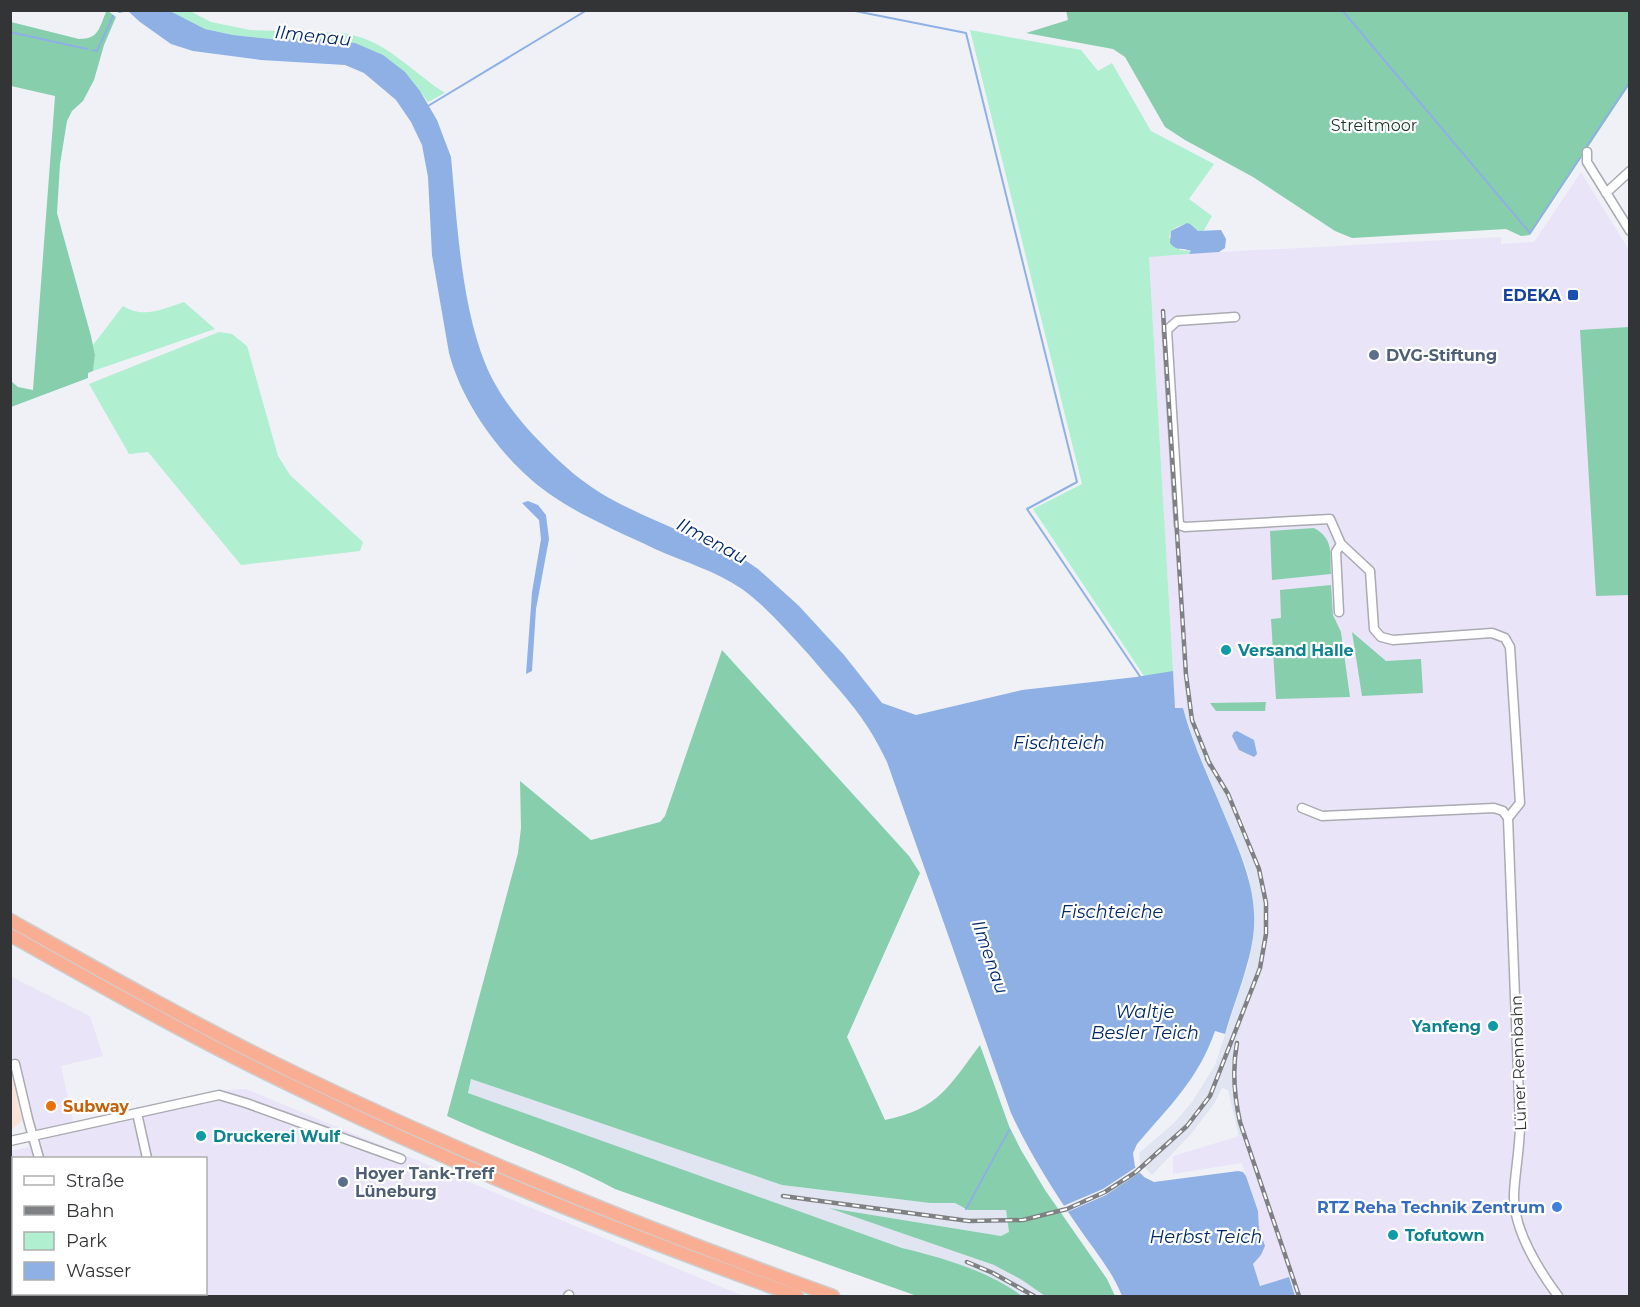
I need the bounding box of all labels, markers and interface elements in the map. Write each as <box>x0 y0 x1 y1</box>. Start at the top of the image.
water label: Ilmenau <box>274 21 352 51</box>
park label: Streitmoor <box>1331 116 1417 135</box>
place label: EDEKA <box>1503 286 1562 305</box>
marker: EDEKA <box>1566 288 1580 302</box>
place label: DVG-Stiftung <box>1386 346 1497 365</box>
marker: DVG-Stiftung <box>1367 348 1381 362</box>
water label: Ilmenau <box>673 513 751 569</box>
place label: Versand Halle <box>1237 641 1354 660</box>
marker: Versand Halle <box>1219 643 1233 657</box>
water label: Fischteich <box>1013 732 1105 754</box>
water label: Fischteiche <box>1061 901 1164 923</box>
water label: Ilmenau <box>967 917 1013 997</box>
street label: Lüner Rennbahn <box>1507 995 1530 1131</box>
water label: Waltje Besler Teich <box>1091 1001 1199 1044</box>
place label: Yanfeng <box>1411 1017 1481 1036</box>
marker: Yanfeng <box>1486 1019 1500 1033</box>
place label: Subway <box>63 1097 129 1116</box>
marker: Subway <box>44 1099 58 1113</box>
place label: Druckerei Wulf <box>213 1127 341 1146</box>
marker: Druckerei Wulf <box>194 1129 208 1143</box>
legend <box>12 1157 207 1295</box>
place label: Hoyer Tank-Treff Lüneburg <box>355 1164 495 1201</box>
text: Straße <box>66 1170 125 1192</box>
marker: Hoyer Tank-Treff Lüneburg <box>336 1175 350 1189</box>
place label: RTZ Reha Technik Zentrum <box>1317 1198 1545 1217</box>
text: Bahn <box>66 1200 115 1222</box>
marker: RTZ Reha Technik Zentrum <box>1550 1200 1564 1214</box>
water label: Herbst Teich <box>1150 1226 1262 1248</box>
place label: Tofutown <box>1405 1226 1485 1245</box>
marker: Tofutown <box>1386 1228 1400 1242</box>
text: Park <box>66 1230 107 1252</box>
text: Wasser <box>66 1260 131 1282</box>

